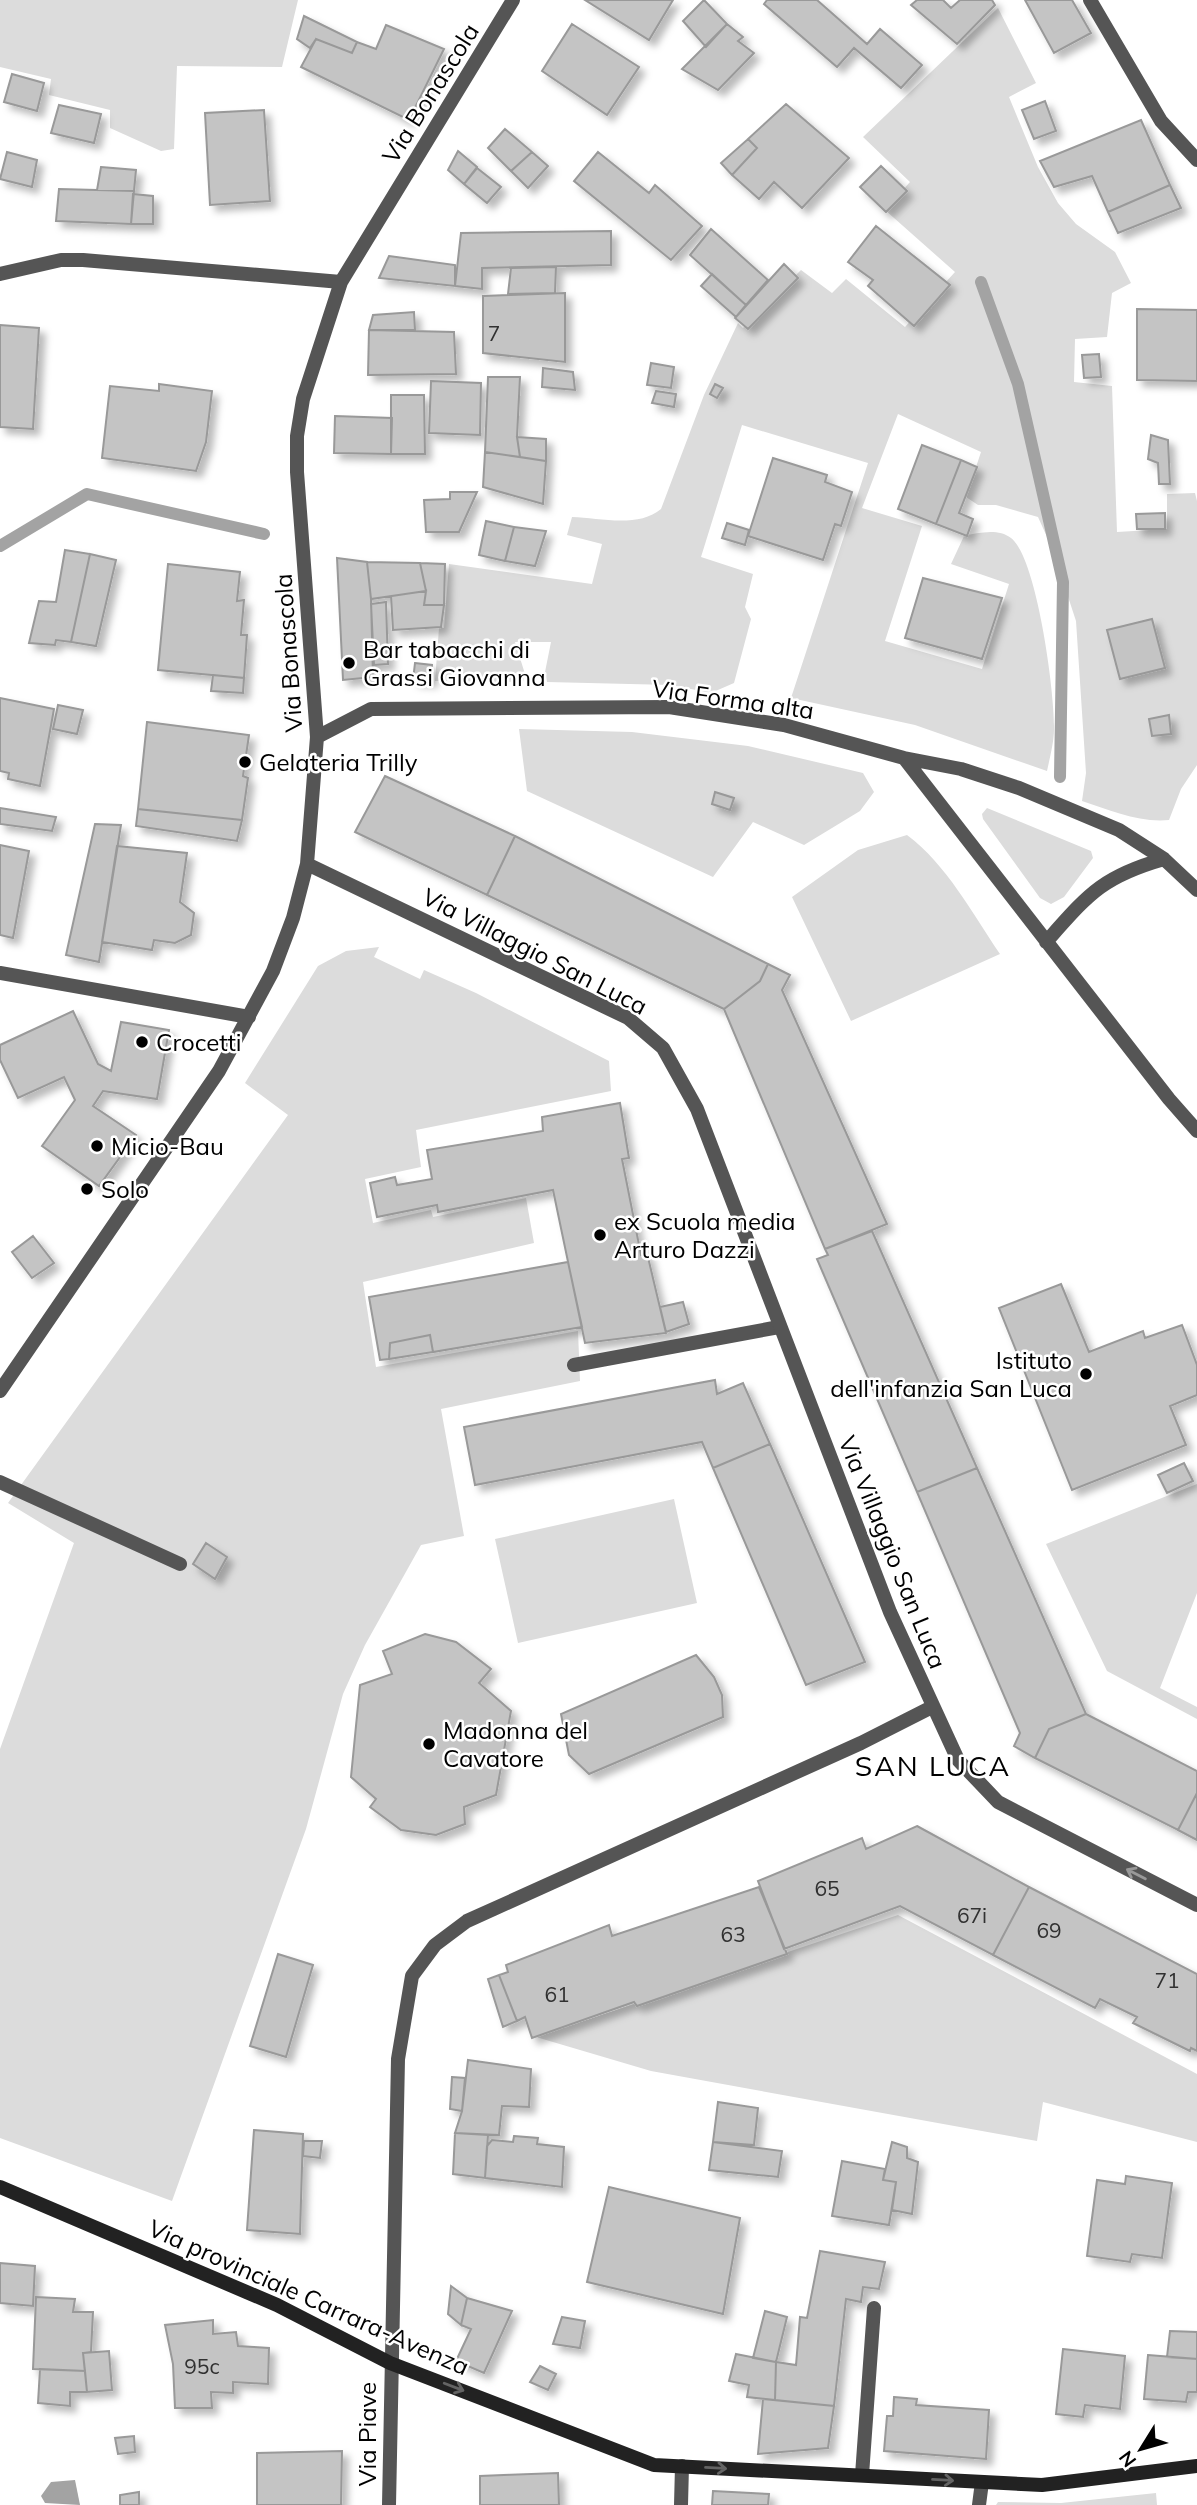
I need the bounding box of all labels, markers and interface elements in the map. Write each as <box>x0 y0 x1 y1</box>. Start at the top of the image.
street label: Via Bonascola <box>375 18 485 168</box>
house number: 7 <box>488 320 500 346</box>
street label: Via Bonascola <box>267 573 309 733</box>
place label: Bar tabacchi di Grassi Giovanna <box>363 634 546 692</box>
marker: Bar tabacchi di Grassi Giovanna <box>341 655 357 671</box>
street label: Via Forma alta <box>650 673 816 725</box>
place label: Gelateria Trilly <box>259 747 418 777</box>
marker: Gelateria Trilly <box>237 754 253 770</box>
street label: Via Villaggio San Luca <box>417 881 653 1021</box>
place label: Crocetti <box>156 1027 242 1057</box>
marker: Crocetti <box>134 1034 150 1050</box>
place label: Micio-Bau <box>111 1131 224 1161</box>
marker: Micio-Bau <box>89 1138 105 1154</box>
place label: Solo <box>101 1174 149 1204</box>
marker: Solo <box>79 1181 95 1197</box>
place label: ex Scuola media Arturo Dazzi <box>614 1206 795 1264</box>
marker: ex Scuola media Arturo Dazzi <box>592 1227 608 1243</box>
place label: Istituto dell'infanzia San Luca <box>830 1345 1072 1403</box>
marker: Istituto dell'infanzia San Luca <box>1078 1366 1094 1382</box>
street label: Via Villaggio San Luca <box>833 1431 953 1673</box>
place label: Madonna del Cavatore <box>443 1715 588 1773</box>
marker: Madonna del Cavatore <box>421 1736 437 1752</box>
district label: SAN LUCA <box>855 1748 1011 1783</box>
one-way arrow <box>1127 1867 1147 1881</box>
house number: 65 <box>814 1875 840 1901</box>
house number: 67i <box>957 1902 987 1928</box>
house number: 69 <box>1036 1917 1062 1943</box>
house number: 63 <box>720 1921 746 1947</box>
house number: 71 <box>1154 1967 1180 1993</box>
house number: 61 <box>544 1981 570 2007</box>
street label: Via provinciale Carrara-Avenza <box>144 2213 474 2381</box>
house number: 95c <box>184 2353 220 2379</box>
street label: Via Piave <box>352 2382 382 2486</box>
one-way arrow <box>442 2382 464 2394</box>
north arrow <box>1106 2414 1176 2484</box>
text: N <box>1114 2446 1141 2472</box>
one-way arrow <box>704 2461 727 2474</box>
one-way arrow <box>931 2473 954 2486</box>

